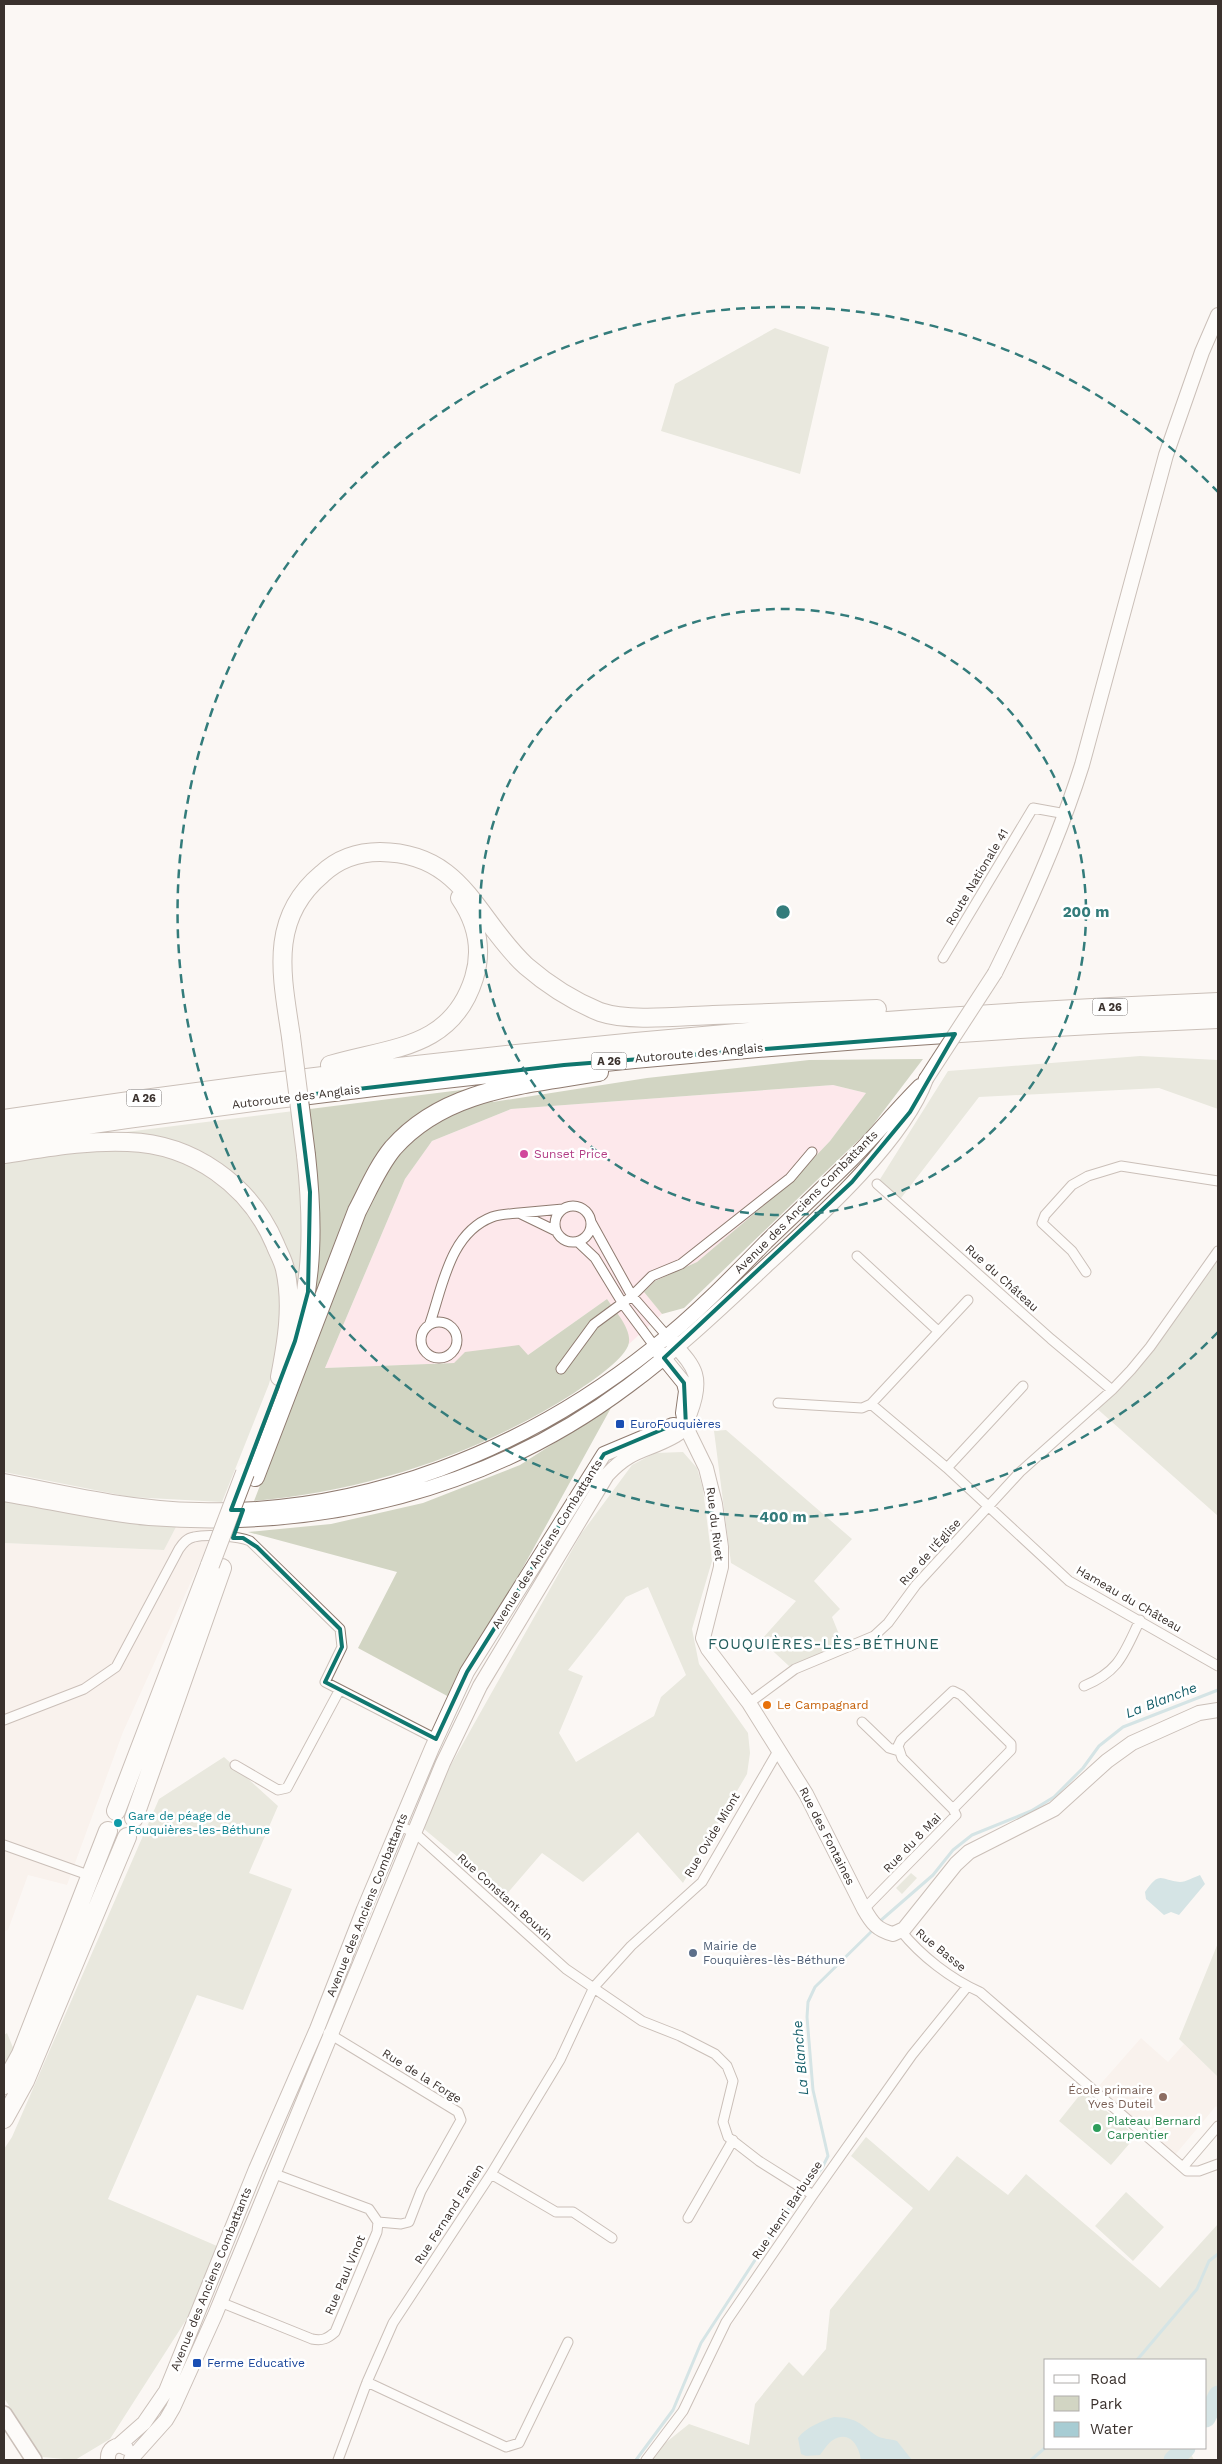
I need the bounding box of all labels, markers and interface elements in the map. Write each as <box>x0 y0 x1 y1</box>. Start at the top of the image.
street label: Route Nationale 41 <box>943 826 1011 928</box>
centre of rings <box>774 903 792 921</box>
text: 200 m <box>1063 903 1109 921</box>
road number: A 26 <box>1092 999 1128 1016</box>
street label: Autoroute des Anglais <box>634 1040 764 1066</box>
road number: A 26 <box>592 1052 626 1070</box>
street label: Autoroute des Anglais <box>231 1082 361 1112</box>
road number: A 26 <box>126 1090 162 1106</box>
street label: Avenue des Anciens Combattants <box>732 1128 880 1276</box>
place label: Sunset Price <box>534 1147 608 1161</box>
marker: Sunset Price <box>518 1148 530 1160</box>
street label: Rue du Château <box>963 1241 1041 1315</box>
place label: EuroFouquières <box>630 1417 721 1431</box>
marker: EuroFouquières <box>614 1418 626 1430</box>
street label: Avenue des Anciens Combattants <box>489 1457 605 1631</box>
street label: Rue du Rivet <box>704 1486 726 1562</box>
text: 400 m <box>759 1508 807 1526</box>
street label: Rue de l'Église <box>896 1516 964 1588</box>
street label: Hameau du Château <box>1074 1563 1184 1635</box>
district label: FOUQUIÈRES-LÈS-BÉTHUNE <box>708 1635 940 1653</box>
water label: La Blanche <box>1123 1679 1199 1721</box>
place label: Le Campagnard <box>777 1698 869 1712</box>
marker: Le Campagnard <box>761 1699 773 1711</box>
street label: Rue des Fontaines <box>796 1785 858 1887</box>
street label: Rue Ovide Miont <box>681 1790 743 1880</box>
place label: Gare de péage de Fouquières-les-Béthune <box>128 1809 270 1837</box>
street label: Rue du 8 Mai <box>880 1810 944 1876</box>
street label: Avenue des Anciens Combattants <box>324 1811 410 1999</box>
marker: Gare de péage de Fouquières-les-Béthune <box>112 1817 124 1829</box>
street label: Rue Constant Bouxin <box>455 1851 555 1943</box>
street label: Rue Basse <box>913 1926 969 1975</box>
place label: Mairie de Fouquières-lès-Béthune <box>703 1939 845 1967</box>
marker: Mairie de Fouquières-lès-Béthune <box>687 1947 699 1959</box>
water label: La Blanche <box>789 2020 811 2096</box>
street label: Rue de la Forge <box>380 2046 464 2106</box>
place label: École primaire Yves Duteil <box>1068 2083 1153 2111</box>
marker: École primaire Yves Duteil <box>1157 2091 1169 2103</box>
place label: Plateau Bernard Carpentier <box>1107 2114 1201 2142</box>
marker: Plateau Bernard Carpentier <box>1091 2122 1103 2134</box>
street label: Rue Henri Barbusse <box>749 2158 825 2262</box>
street label: Rue Fernand Fanien <box>411 2161 487 2267</box>
street label: Avenue des Anciens Combattants <box>168 2185 254 2373</box>
street label: Rue Paul Vinot <box>322 2233 368 2317</box>
place label: Ferme Educative <box>207 2356 305 2370</box>
marker: Ferme Educative <box>191 2357 203 2369</box>
legend <box>1044 2359 1207 2449</box>
text: Road <box>1090 2370 1127 2388</box>
text: Park <box>1090 2395 1123 2413</box>
text: Water <box>1090 2420 1133 2438</box>

